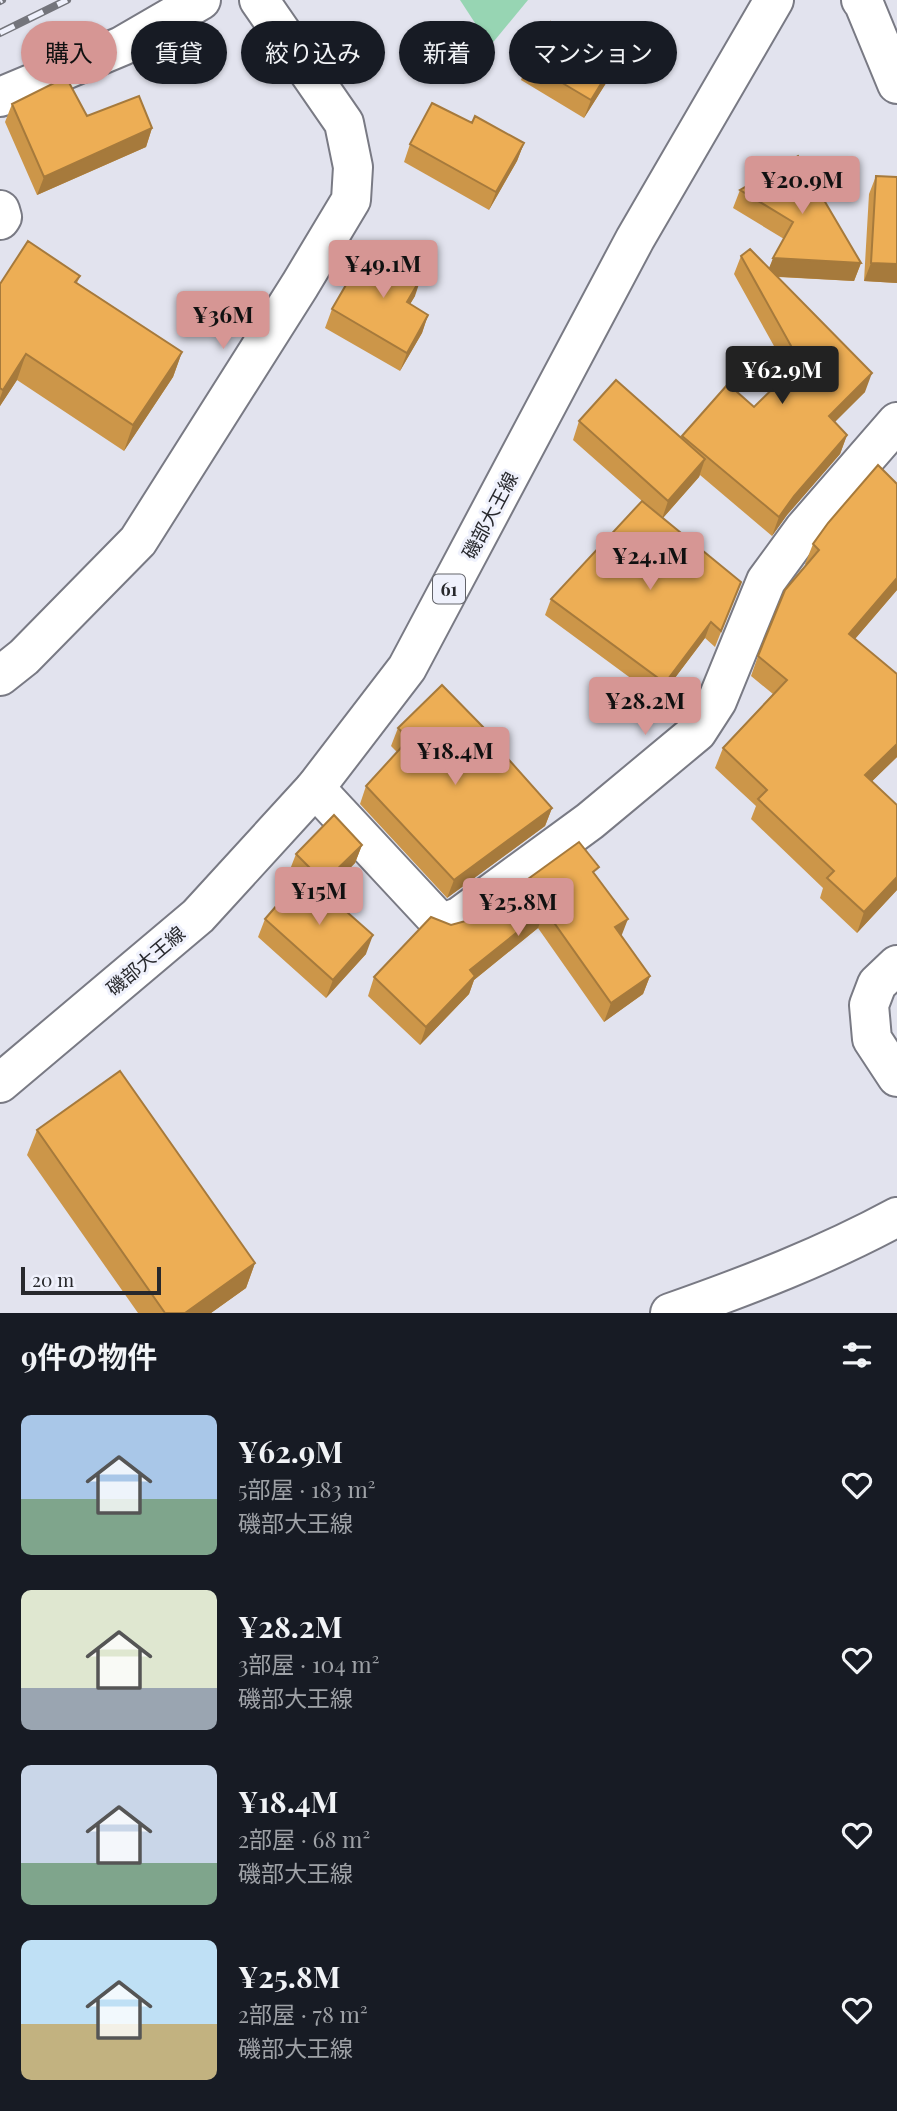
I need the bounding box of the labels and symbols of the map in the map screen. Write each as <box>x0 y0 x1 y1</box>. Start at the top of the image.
pin: ¥20.9M <box>745 156 859 216</box>
pin: ¥49.1M <box>326 240 440 300</box>
pin: ¥36M <box>182 292 264 351</box>
pin: ¥62.9M <box>725 346 839 406</box>
street label: 磯部大王線 <box>455 467 523 563</box>
pin: ¥24.1M <box>593 532 707 592</box>
road number: 61 <box>433 574 465 604</box>
pin: ¥28.2M <box>588 678 702 737</box>
pin: ¥18.4M <box>398 728 512 787</box>
pin: ¥15M <box>278 867 360 927</box>
pin: ¥25.8M <box>461 878 575 938</box>
street label: 磯部大王線 <box>100 920 190 1000</box>
scale bar <box>21 1264 161 1296</box>

